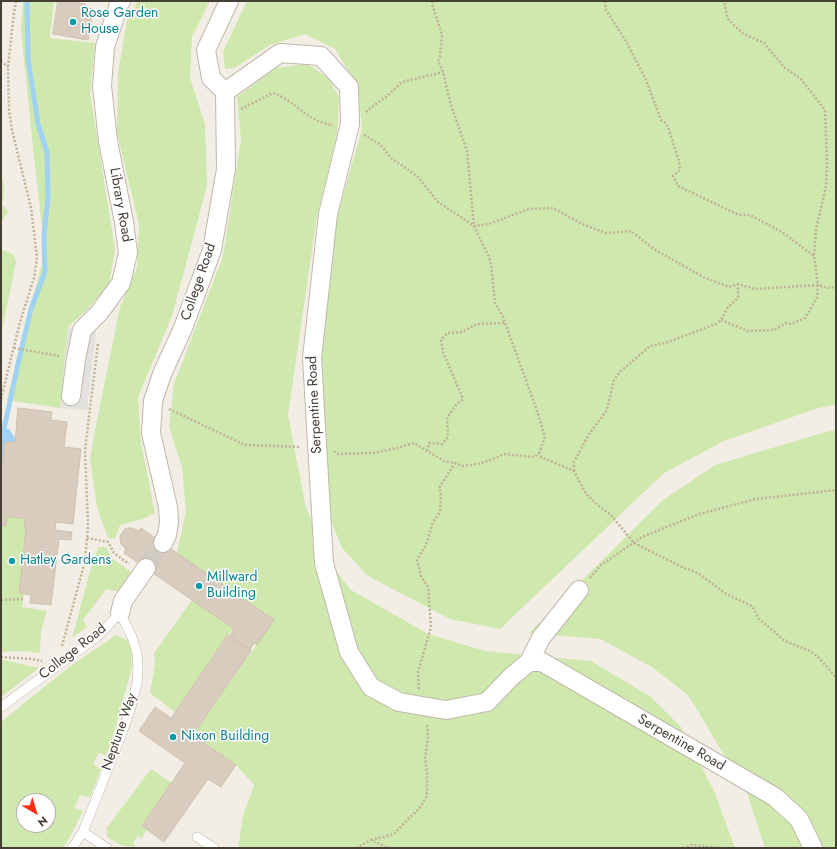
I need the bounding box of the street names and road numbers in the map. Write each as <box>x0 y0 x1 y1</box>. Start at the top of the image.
street label: Library Road <box>105 166 135 244</box>
street label: College Road <box>178 241 220 323</box>
street label: Serpentine Road <box>304 356 326 454</box>
street label: College Road <box>36 621 110 683</box>
street label: Neptune Way <box>99 691 141 773</box>
street label: Serpentine Road <box>634 711 728 775</box>

